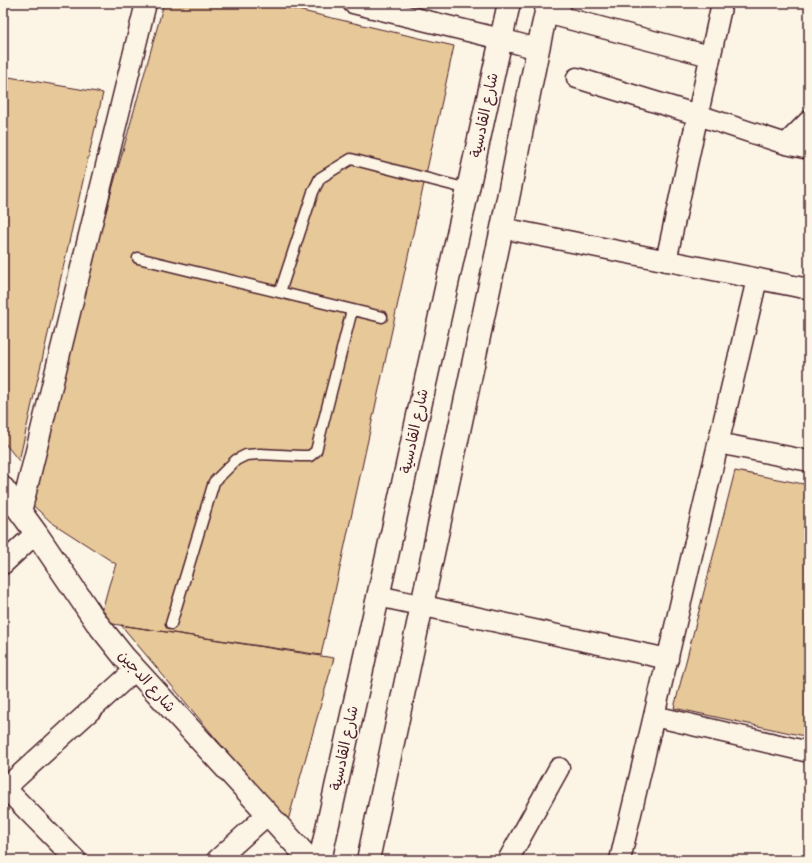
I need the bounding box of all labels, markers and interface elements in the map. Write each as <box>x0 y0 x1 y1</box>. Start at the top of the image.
street label: شارع القادسية <box>462 70 506 160</box>
street label: شارع القادسية <box>392 386 436 476</box>
street label: شارع الدجين <box>112 644 182 718</box>
street label: شارع القادسية <box>322 703 366 793</box>

